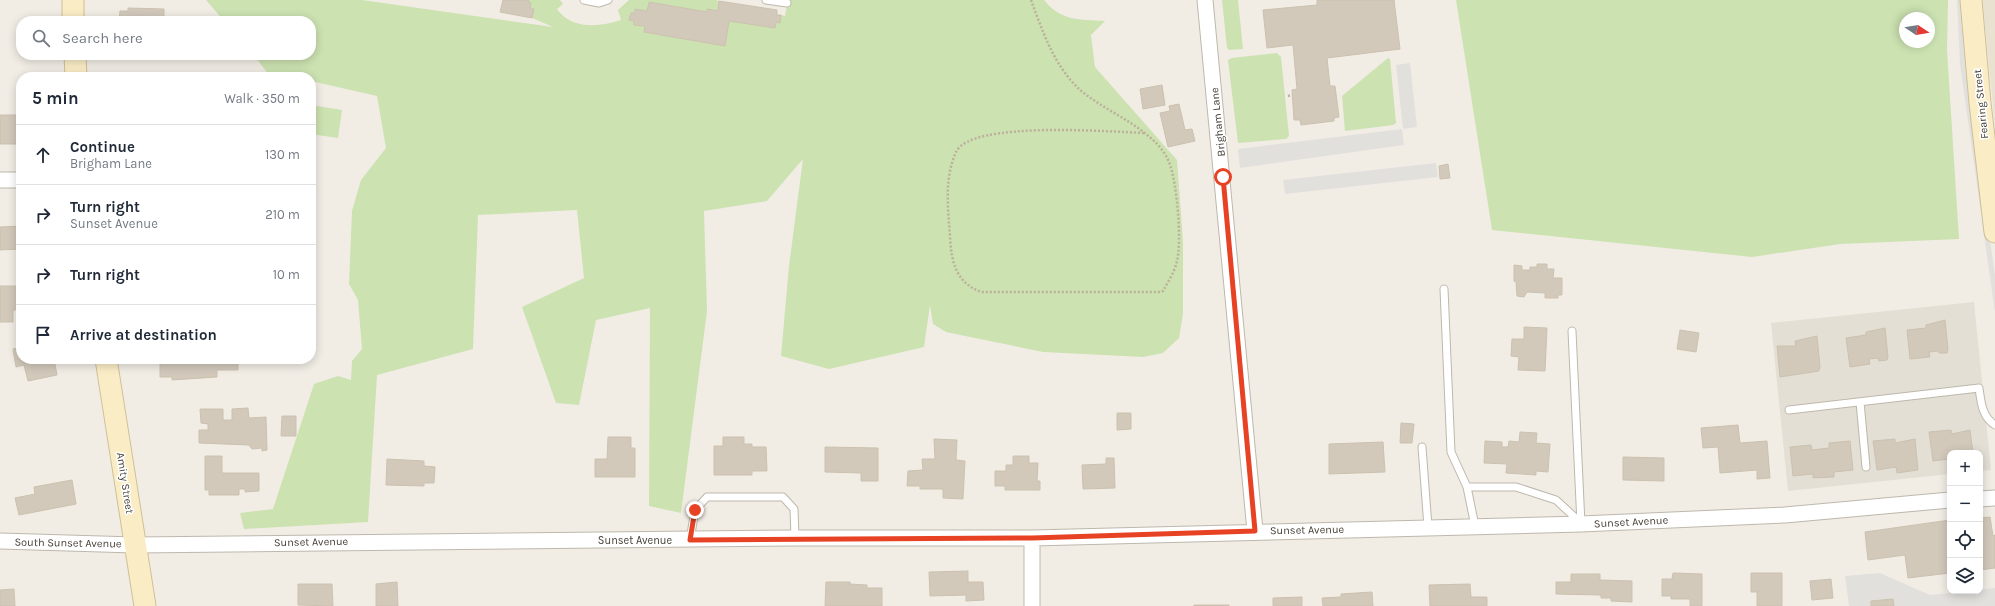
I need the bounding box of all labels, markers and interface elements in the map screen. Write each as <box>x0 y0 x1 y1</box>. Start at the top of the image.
north arrow <box>1899 12 1935 48</box>
search box <box>16 16 316 60</box>
icon: search <box>30 27 52 49</box>
text: Search here <box>62 29 143 47</box>
street label: Fearing Street <box>1971 68 1991 140</box>
street label: Brigham Lane <box>1208 86 1228 157</box>
text: 5 min <box>32 88 79 108</box>
text: Walk · 350 m <box>224 91 300 106</box>
text: Continue <box>70 138 135 156</box>
icon: ahead <box>32 144 54 166</box>
text: 130 m <box>265 147 300 162</box>
text: Brigham Lane <box>70 156 152 171</box>
route start <box>1214 168 1232 186</box>
text: Turn right <box>70 198 140 216</box>
icon: right <box>32 204 54 226</box>
text: 210 m <box>265 207 300 222</box>
text: Sunset Avenue <box>70 216 158 231</box>
icon: right <box>32 264 54 286</box>
text: Turn right <box>70 266 140 284</box>
text: 10 m <box>273 267 300 282</box>
icon: arrive <box>32 324 54 346</box>
text: Arrive at destination <box>70 326 217 344</box>
map controls <box>1947 450 1983 594</box>
button: + <box>1947 450 1983 486</box>
street label: Amity Street <box>114 451 136 515</box>
button: − <box>1947 486 1983 522</box>
route end <box>686 501 704 519</box>
street label: Sunset Avenue <box>1594 514 1669 530</box>
button: locate <box>1947 522 1983 558</box>
street label: Sunset Avenue <box>1270 523 1345 537</box>
street label: Sunset Avenue <box>598 534 673 547</box>
street label: Sunset Avenue <box>274 535 349 549</box>
street label: South Sunset Avenue <box>14 536 122 550</box>
button: layers <box>1947 558 1983 594</box>

